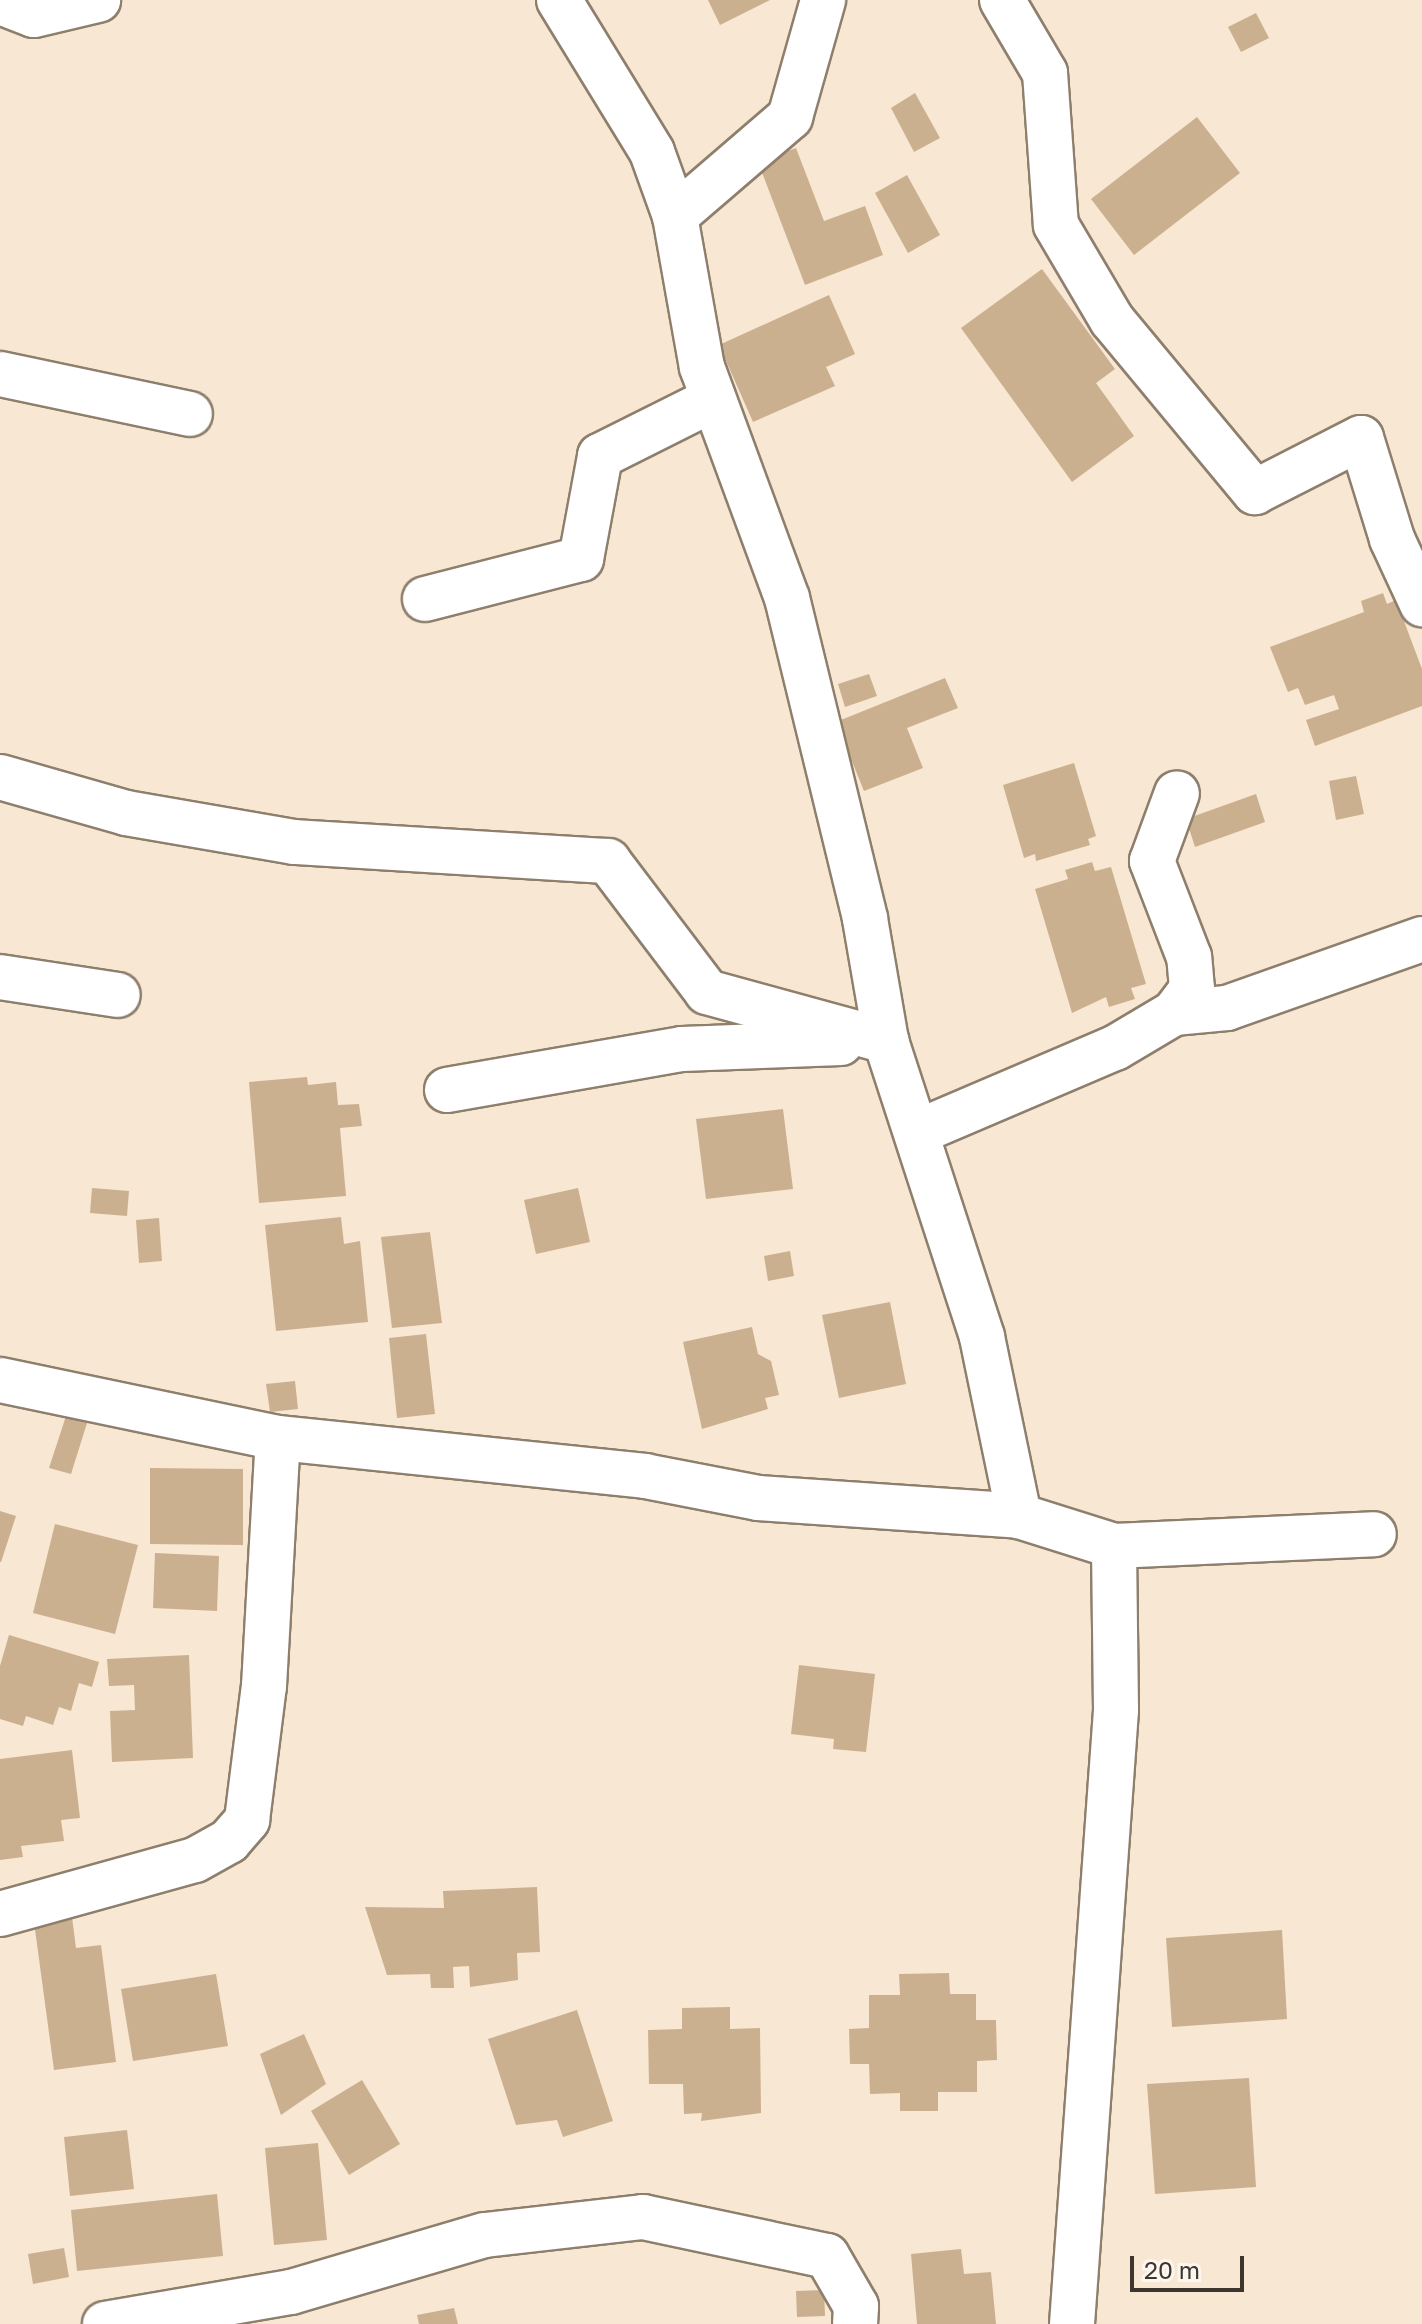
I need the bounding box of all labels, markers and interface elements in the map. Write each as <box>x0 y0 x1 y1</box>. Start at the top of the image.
scale bar <box>1134 2240 1248 2290</box>
text: 20 m <box>1144 2255 1200 2284</box>

